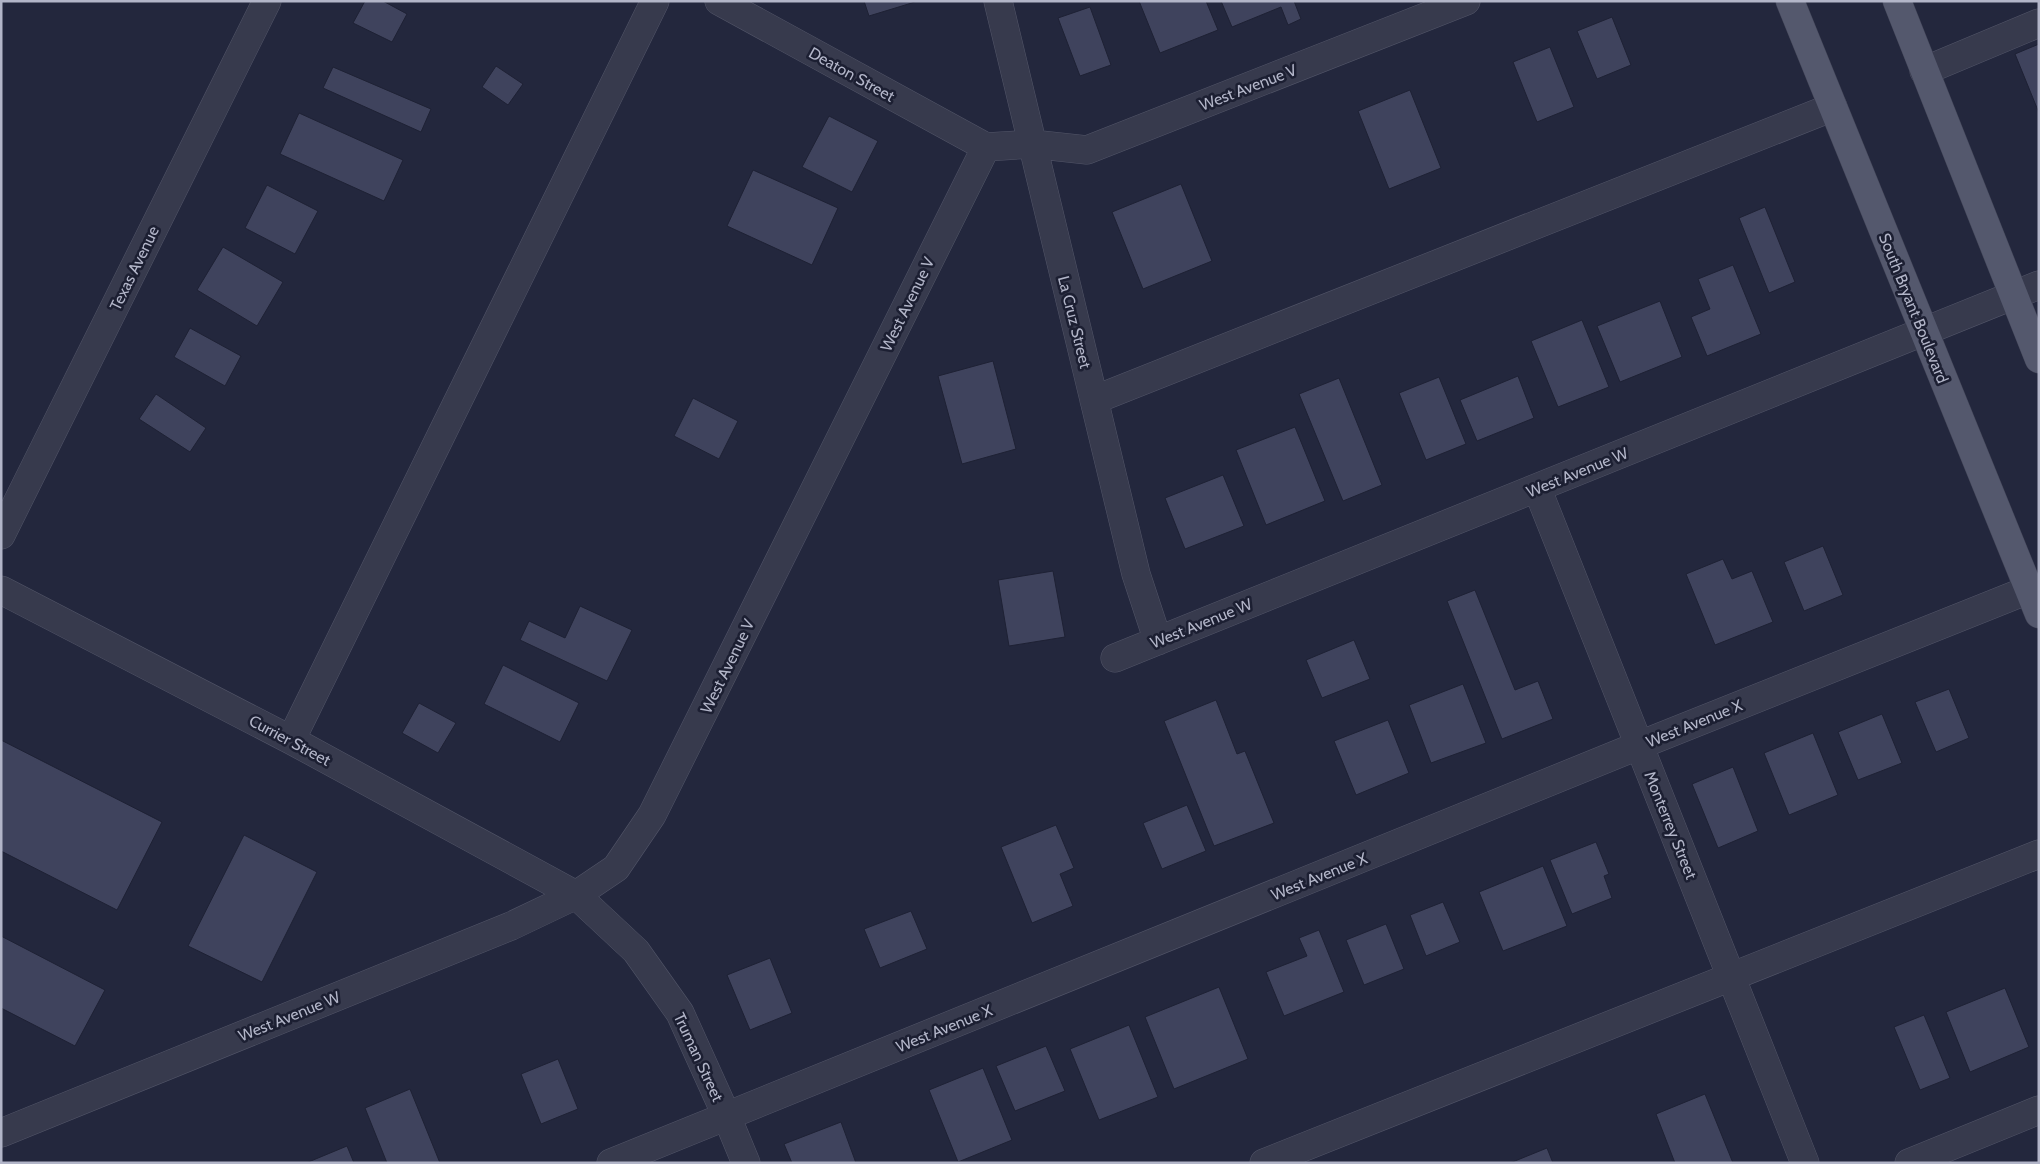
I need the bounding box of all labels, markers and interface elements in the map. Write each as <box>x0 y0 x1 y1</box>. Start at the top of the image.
street label: Deaton Street <box>806 43 898 106</box>
street label: West Avenue V <box>1197 60 1300 115</box>
street label: Texas Avenue <box>106 223 163 314</box>
street label: South Bryant Boulevard <box>1875 230 1952 386</box>
street label: West Avenue V <box>876 254 939 354</box>
street label: La Cruz Street <box>1054 274 1095 371</box>
street label: West Avenue W <box>1524 443 1632 501</box>
street label: West Avenue W <box>1148 594 1256 652</box>
street label: West Avenue V <box>696 616 759 716</box>
street label: West Avenue X <box>1643 695 1746 751</box>
street label: Currier Street <box>246 711 334 770</box>
street label: Monterrey Street <box>1640 768 1701 883</box>
street label: West Avenue X <box>1268 848 1371 904</box>
street label: West Avenue W <box>236 987 344 1045</box>
street label: West Avenue X <box>893 1000 996 1056</box>
street label: Truman Street <box>670 1010 728 1105</box>

